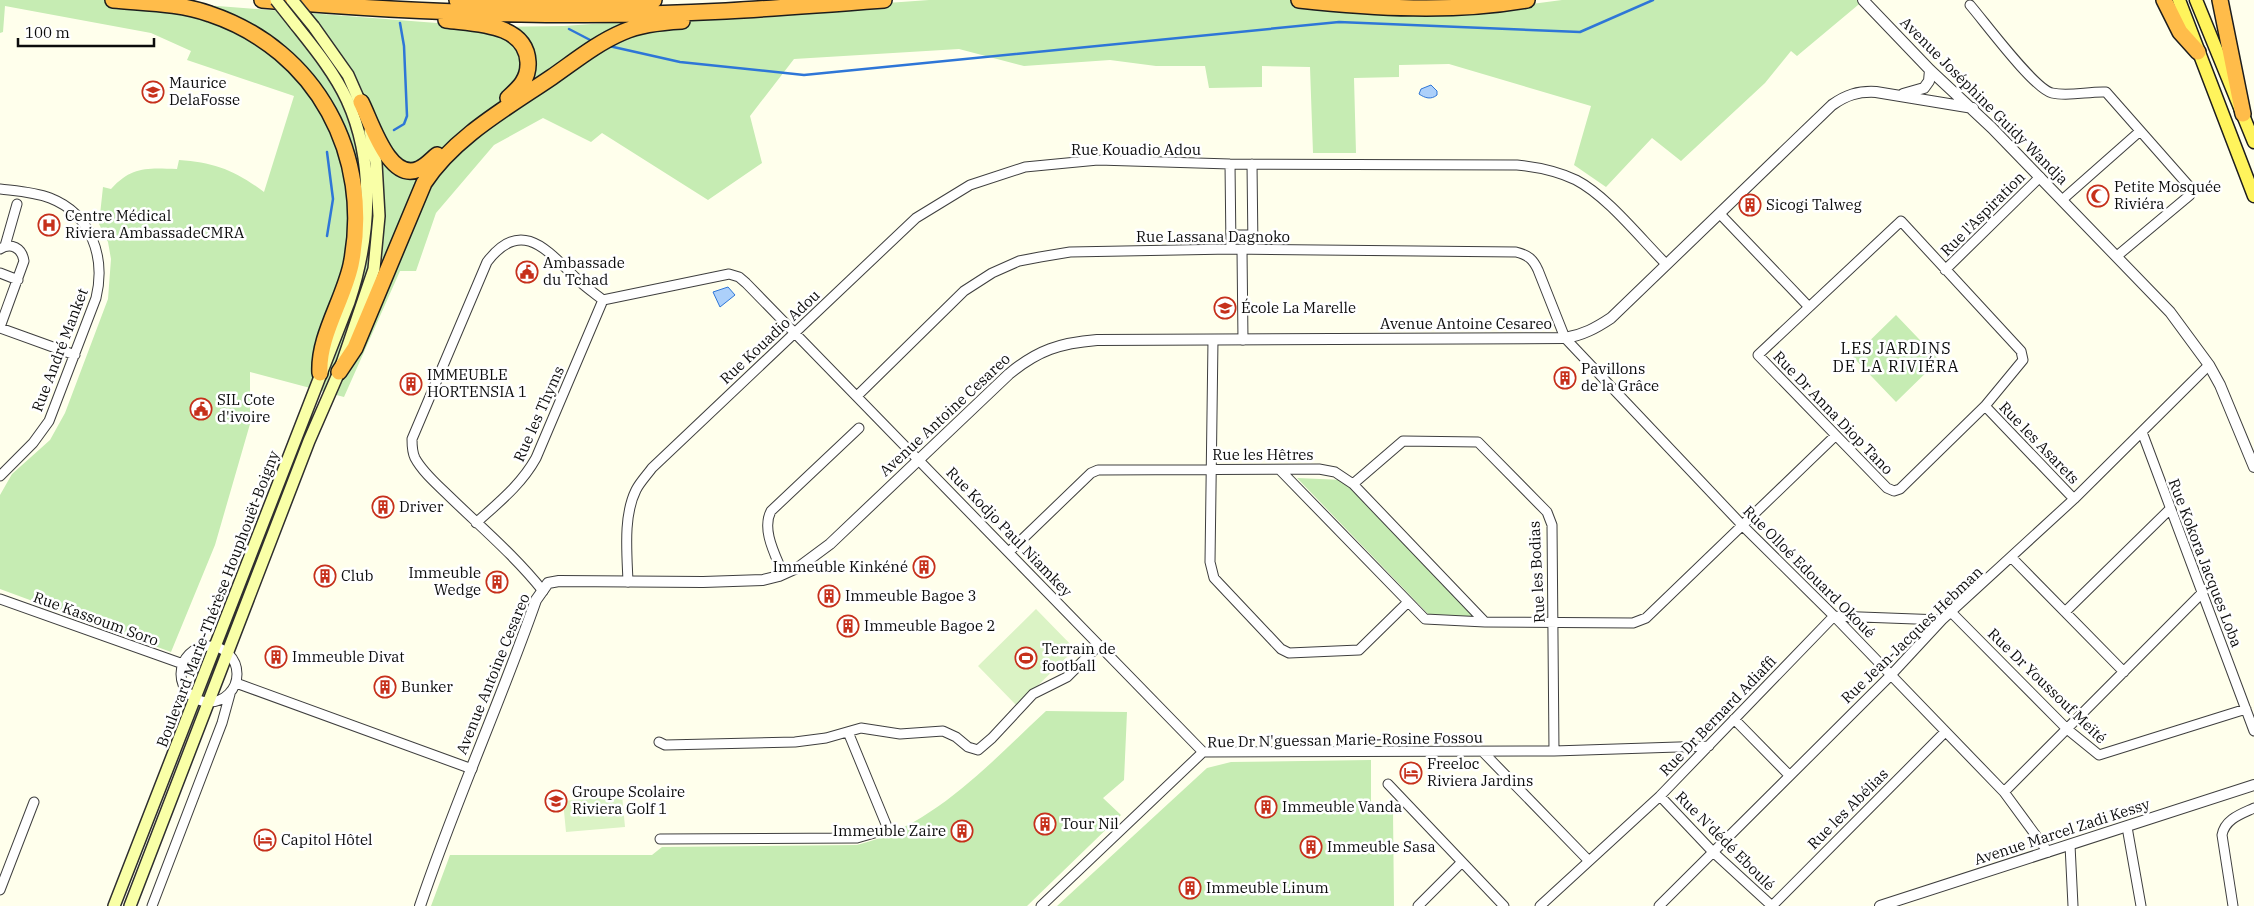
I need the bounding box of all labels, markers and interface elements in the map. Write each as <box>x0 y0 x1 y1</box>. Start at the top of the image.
street label: Avenue Joséphine Guidy Wandja <box>1896 13 2072 189</box>
scale bar <box>18 15 154 47</box>
text: 100 m <box>25 23 70 42</box>
place label: Maurice DelaFosse <box>169 73 240 109</box>
school or university icon: Maurice DelaFosse <box>141 80 165 104</box>
street label: Rue Kouadio Adou <box>1071 140 1201 159</box>
street label: Rue l'Aspiration <box>1936 167 2029 260</box>
place label: Petite Mosquée Riviéra <box>2114 177 2221 213</box>
mosque icon: Petite Mosquée Riviéra <box>2086 184 2110 208</box>
building icon: Sicogi Talweg <box>1738 193 1762 217</box>
place label: Sicogi Talweg <box>1766 195 1862 214</box>
place label: Centre Médical Riviera AmbassadeCMRA <box>65 206 245 242</box>
hospital icon: Centre Médical Riviera AmbassadeCMRA <box>37 213 61 237</box>
street label: Rue Lassana Dagnoko <box>1136 227 1290 246</box>
place label: Ambassade du Tchad <box>543 253 625 289</box>
public building icon: Ambassade du Tchad <box>515 260 539 284</box>
street label: Rue André Manket <box>27 285 92 414</box>
street label: Rue Kouadio Adou <box>716 285 824 388</box>
school or university icon: École La Marelle <box>1213 296 1237 320</box>
place label: École La Marelle <box>1241 298 1356 317</box>
street label: Avenue Antoine Cesareo <box>1380 314 1552 333</box>
district label: LES JARDINS DE LA RIVIÉRA <box>1832 338 1960 376</box>
street label: Rue Dr Anna Diop Tano <box>1769 347 1897 478</box>
street label: Avenue Antoine Cesareo <box>875 349 1014 480</box>
place label: Pavillons de la Grâce <box>1581 359 1659 395</box>
street label: Rue les Thyms <box>509 363 568 465</box>
place label: IMMEUBLE HORTENSIA 1 <box>427 365 527 401</box>
building icon: Pavillons de la Grâce <box>1553 366 1577 390</box>
building icon: IMMEUBLE HORTENSIA 1 <box>399 372 423 396</box>
place label: SIL Cote d'ivoire <box>217 390 275 426</box>
public building icon: SIL Cote d'ivoire <box>189 397 213 421</box>
street label: Rue les Asarets <box>1995 397 2083 488</box>
street label: Rue les Hêtres <box>1212 445 1314 464</box>
street label: Boulevard Marie-Thérèse Houphouët-Boigny <box>152 448 283 750</box>
street label: Rue Kodjo Paul Niamkey <box>942 463 1076 601</box>
street label: Rue Kokora Jacques Loba <box>2164 476 2246 650</box>
building icon: Driver <box>371 495 395 519</box>
place label: Driver <box>399 497 444 516</box>
street label: Rue Olloé Edouard Okoué <box>1739 501 1880 642</box>
street label: Rue les Bodias <box>1524 521 1549 624</box>
building icon: Immeuble Kinkéné <box>912 555 936 579</box>
place label: Immeuble Kinkéné <box>773 557 908 576</box>
street label: Rue Jean-Jacques Hebman <box>1837 562 1987 707</box>
place label: Immeuble Wedge <box>408 563 481 599</box>
building icon: Club <box>313 564 337 588</box>
place label: Club <box>341 566 374 585</box>
building icon: Immeuble Wedge <box>485 570 509 594</box>
building icon: Immeuble Bagoe 3 <box>817 584 841 608</box>
place label: Immeuble Bagoe 3 <box>845 586 976 605</box>
street label: Rue Kassoum Soro <box>31 587 161 650</box>
street label: Avenue Antoine Cesareo <box>452 591 534 757</box>
building icon: Immeuble Bagoe 2 <box>836 614 860 638</box>
place label: Immeuble Bagoe 2 <box>864 616 995 635</box>
street label: Rue Dr Youssouf Meïté <box>1984 624 2111 747</box>
place label: Terrain de football <box>1042 639 1116 675</box>
building icon: Immeuble Divat <box>264 645 288 669</box>
sports icon: Terrain de football <box>1014 646 1038 670</box>
place label: Immeuble Divat <box>292 647 405 666</box>
street label: Rue Dr Bernard Adiaffi <box>1655 651 1780 780</box>
building icon: Bunker <box>373 675 397 699</box>
place label: Bunker <box>401 677 453 696</box>
street label: Rue Dr N'guessan Marie-Rosine Fossou <box>1207 728 1483 751</box>
place label: Freeloc Riviera Jardins <box>1427 754 1533 790</box>
hotel icon: Freeloc Riviera Jardins <box>1399 761 1423 785</box>
street label: Rue les Abélias <box>1803 764 1892 853</box>
place label: Groupe Scolaire Riviera Golf 1 <box>572 782 685 818</box>
street label: Rue N'dédé Eboulé <box>1672 787 1779 894</box>
school or university icon: Groupe Scolaire Riviera Golf 1 <box>544 789 568 813</box>
street label: Avenue Marcel Zadi Kessy <box>1972 794 2152 869</box>
building icon: Immeuble Vanda <box>1254 795 1278 819</box>
place label: Immeuble Vanda <box>1282 797 1402 816</box>
building icon: Tour Nil <box>1033 812 1057 836</box>
place label: Tour Nil <box>1061 814 1119 833</box>
building icon: Immeuble Zaire <box>950 819 974 843</box>
place label: Immeuble Zaire <box>833 821 946 840</box>
hotel icon: Capitol Hôtel <box>253 828 277 852</box>
place label: Capitol Hôtel <box>281 830 373 849</box>
building icon: Immeuble Sasa <box>1299 835 1323 859</box>
place label: Immeuble Sasa <box>1327 837 1436 856</box>
building icon: Immeuble Linum <box>1178 876 1202 900</box>
place label: Immeuble Linum <box>1206 878 1329 897</box>

